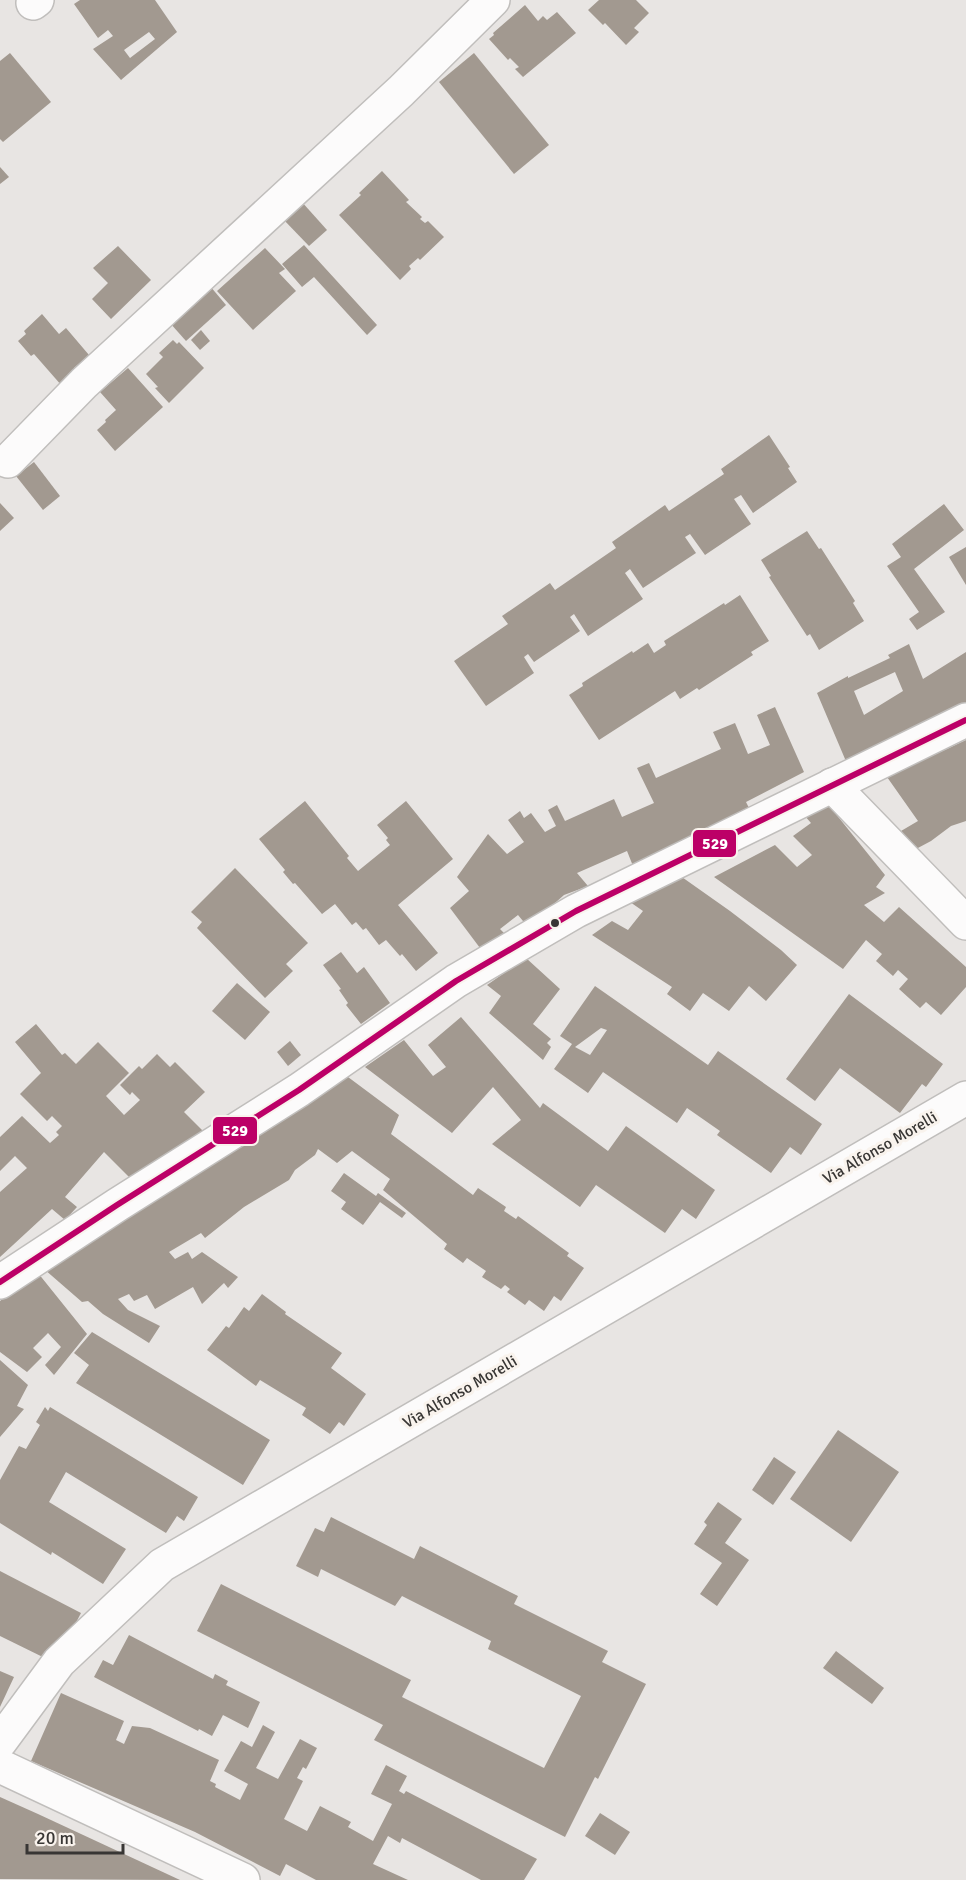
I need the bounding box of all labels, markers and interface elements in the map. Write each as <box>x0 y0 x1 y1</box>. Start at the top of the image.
line badge: 529 <box>692 829 737 858</box>
text: 529 <box>702 834 728 854</box>
unlabelled marker <box>549 917 561 929</box>
street label: Via Alfonso Morelli <box>819 1107 941 1189</box>
line badge: 529 <box>212 1116 258 1145</box>
text: 529 <box>222 1121 248 1141</box>
street label: Via Alfonso Morelli <box>399 1351 521 1433</box>
scale bar <box>27 1817 123 1855</box>
text: 20 m <box>36 1827 74 1849</box>

